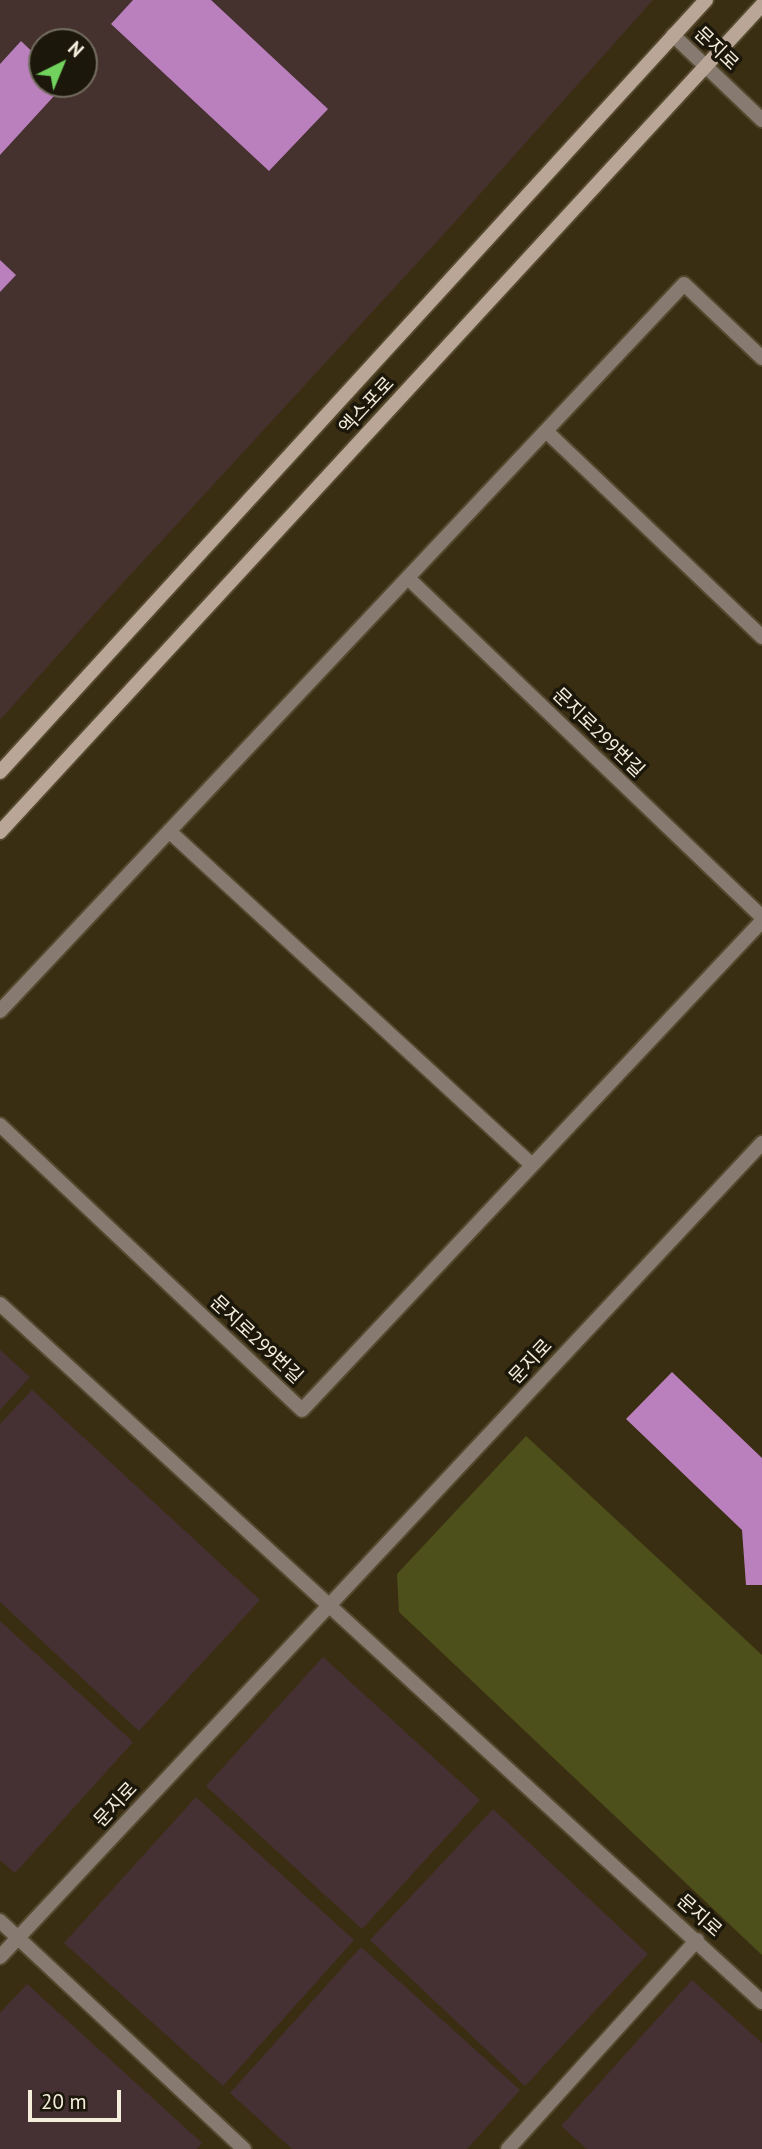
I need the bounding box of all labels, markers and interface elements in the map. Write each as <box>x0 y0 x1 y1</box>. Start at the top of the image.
street label: 문지로 <box>689 23 743 75</box>
north arrow <box>28 28 98 98</box>
text: N <box>63 36 89 62</box>
street label: 엑스포로 <box>335 373 399 439</box>
street label: 문지로299번길 <box>547 684 649 782</box>
street label: 문지로299번길 <box>205 1291 307 1389</box>
street label: 문지로 <box>505 1335 557 1389</box>
street label: 문지로 <box>90 1778 142 1832</box>
street label: 문지로 <box>672 1890 726 1942</box>
scale bar <box>32 2076 124 2120</box>
text: 20 m <box>41 2088 87 2115</box>

